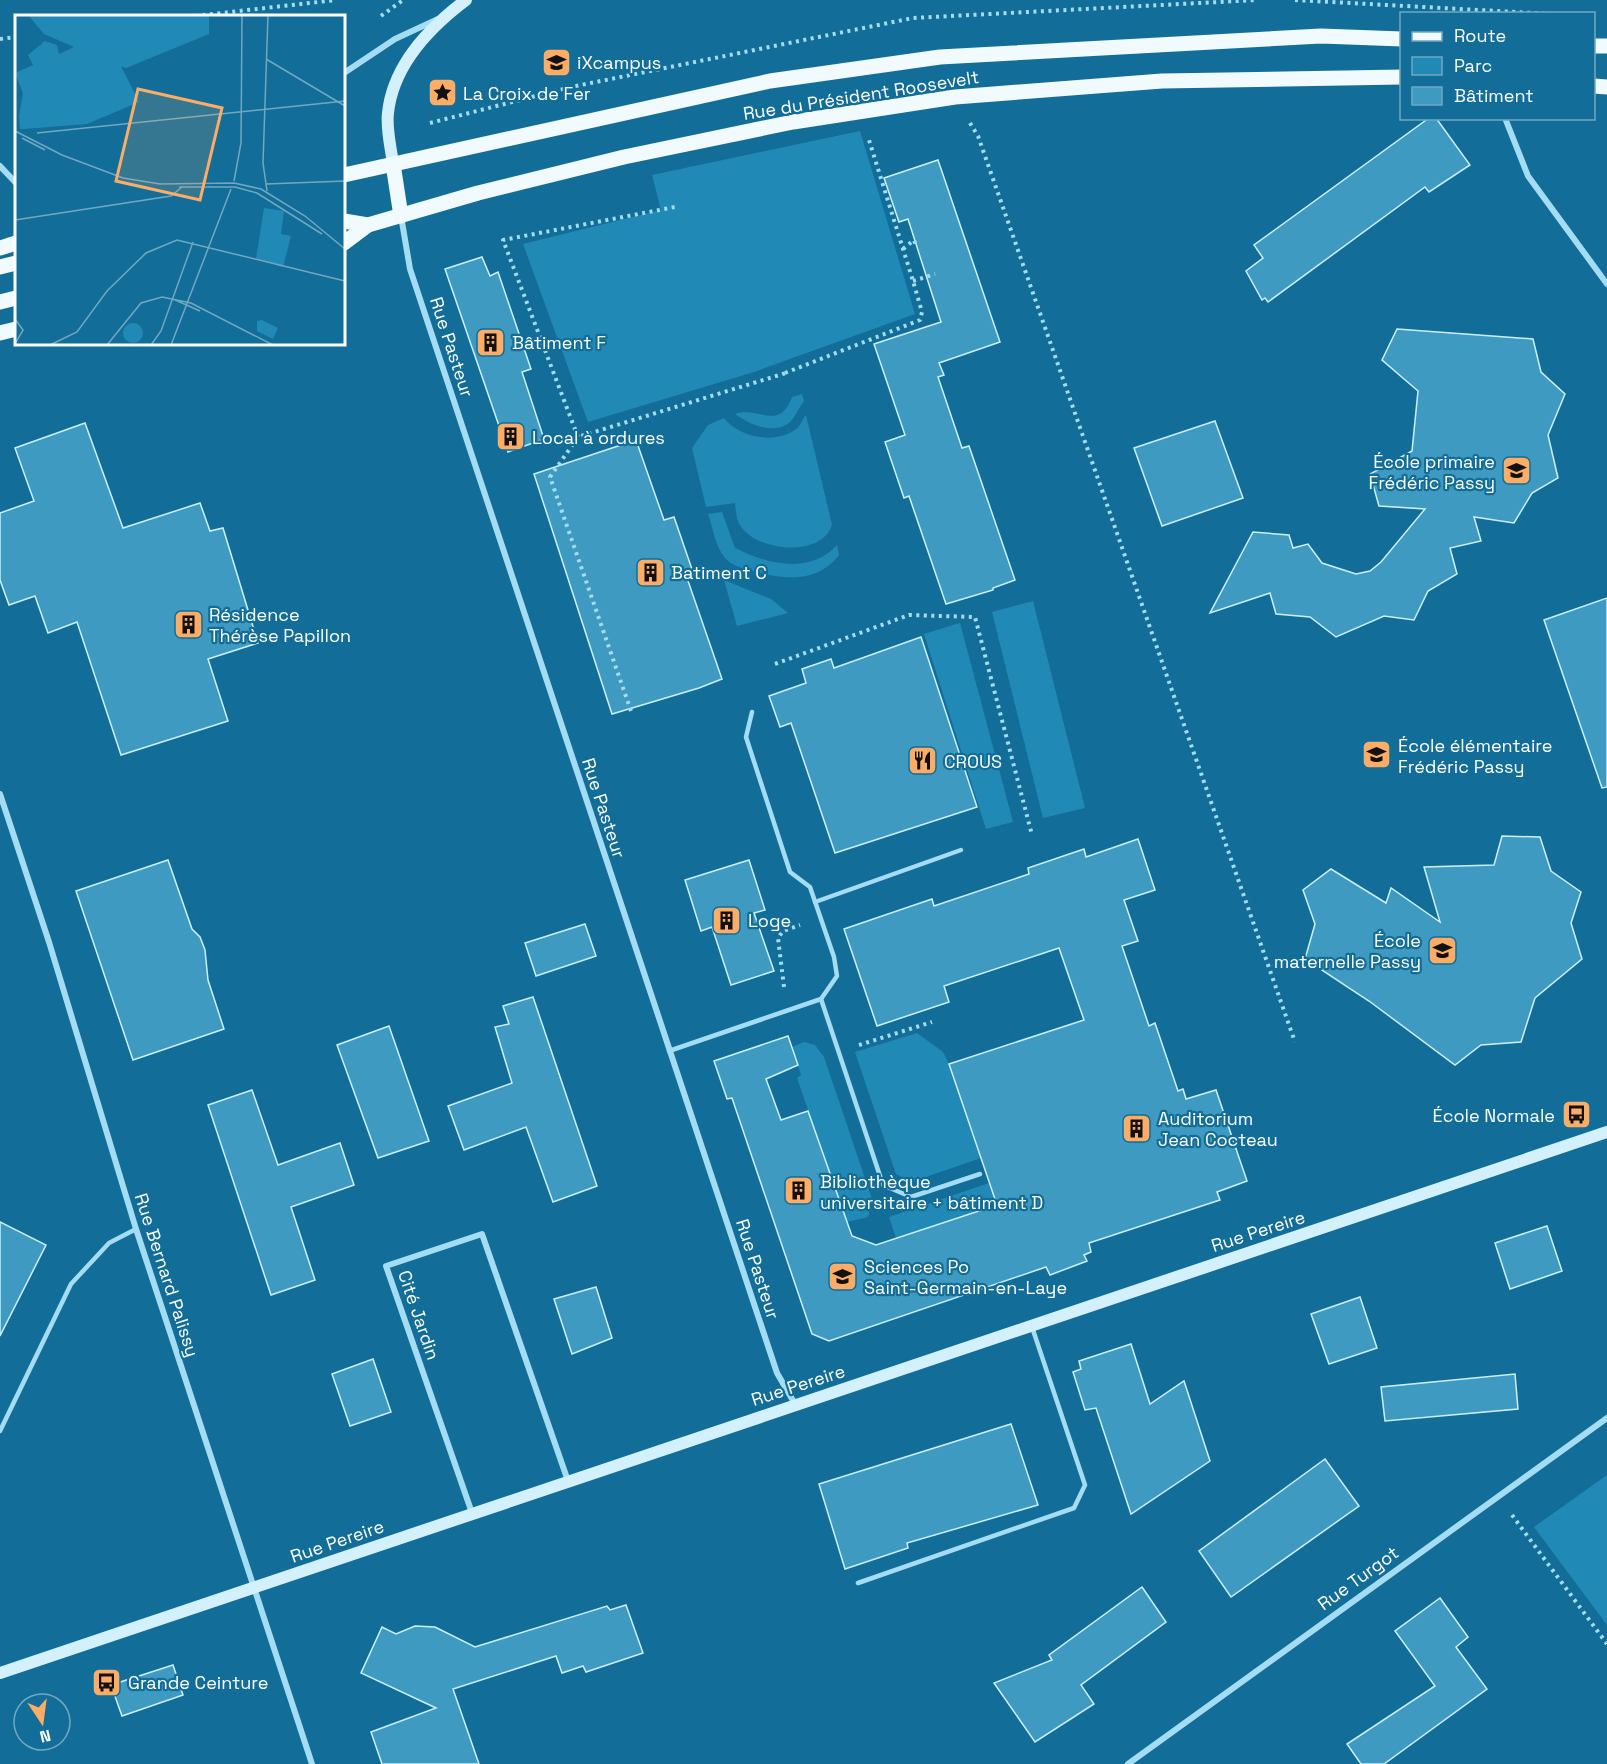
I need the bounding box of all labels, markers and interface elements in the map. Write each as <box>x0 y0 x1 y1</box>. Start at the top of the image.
legend <box>1400 12 1595 120</box>
inset map <box>15 15 345 345</box>
text: Route <box>1454 24 1506 47</box>
school or university icon: iXcampus <box>540 46 572 78</box>
place label: iXcampus <box>577 51 661 74</box>
text: Parc <box>1454 54 1492 77</box>
street label: Rue du Président Roosevelt <box>741 65 981 125</box>
place icon: La Croix de Fer <box>426 77 458 109</box>
place label: La Croix de Fer <box>463 82 591 105</box>
text: Bâtiment <box>1454 84 1534 107</box>
street label: Rue Pasteur <box>425 294 479 400</box>
building icon: Bâtiment F <box>475 326 507 358</box>
place label: Bâtiment F <box>512 331 606 354</box>
building icon: Local à ordures <box>495 421 527 453</box>
place label: Local à ordures <box>532 426 665 449</box>
place label: École primaire Frédéric Passy <box>1368 450 1495 494</box>
school or university icon: École primaire Frédéric Passy <box>1500 455 1532 487</box>
building icon: Batiment C <box>634 556 666 588</box>
place label: Batiment C <box>671 561 767 584</box>
place label: Résidence Thérèse Papillon <box>209 603 351 647</box>
building icon: Résidence Thérèse Papillon <box>172 608 204 640</box>
place label: École élémentaire Frédéric Passy <box>1398 734 1552 778</box>
school or university icon: École élémentaire Frédéric Passy <box>1361 739 1393 771</box>
restaurant icon: CROUS <box>907 745 939 777</box>
place label: CROUS <box>944 750 1002 773</box>
street label: Rue Pasteur <box>577 755 631 861</box>
building icon: Loge <box>711 904 743 936</box>
place label: Loge <box>748 909 791 932</box>
place label: École maternelle Passy <box>1274 929 1421 973</box>
school or university icon: École maternelle Passy <box>1426 934 1458 966</box>
bus stop icon: École Normale <box>1560 1099 1592 1131</box>
place label: École Normale <box>1433 1104 1555 1127</box>
place label: Auditorium Jean Cocteau <box>1158 1107 1278 1151</box>
building icon: Auditorium Jean Cocteau <box>1121 1112 1153 1144</box>
place label: Bibliothèque universitaire + bâtiment D <box>820 1170 1043 1214</box>
building icon: Bibliothèque universitaire + bâtiment D <box>783 1175 815 1207</box>
street label: Rue Bernard Palissy <box>130 1190 204 1360</box>
street label: Rue Pereire <box>1208 1205 1308 1257</box>
street label: Rue Pasteur <box>731 1216 785 1322</box>
place label: Sciences Po Saint-Germain-en-Laye <box>864 1255 1067 1299</box>
school or university icon: Sciences Po Saint-Germain-en-Laye <box>827 1260 859 1292</box>
street label: Cité Jardin <box>393 1267 445 1363</box>
street label: Rue Pereire <box>748 1359 848 1411</box>
street label: Rue Pereire <box>287 1514 387 1568</box>
street label: Rue Turgot <box>1313 1541 1403 1615</box>
bus stop icon: Grande Ceinture <box>91 1666 123 1698</box>
place label: Grande Ceinture <box>128 1671 268 1694</box>
north arrow <box>12 1692 72 1752</box>
text: N <box>38 1725 53 1748</box>

